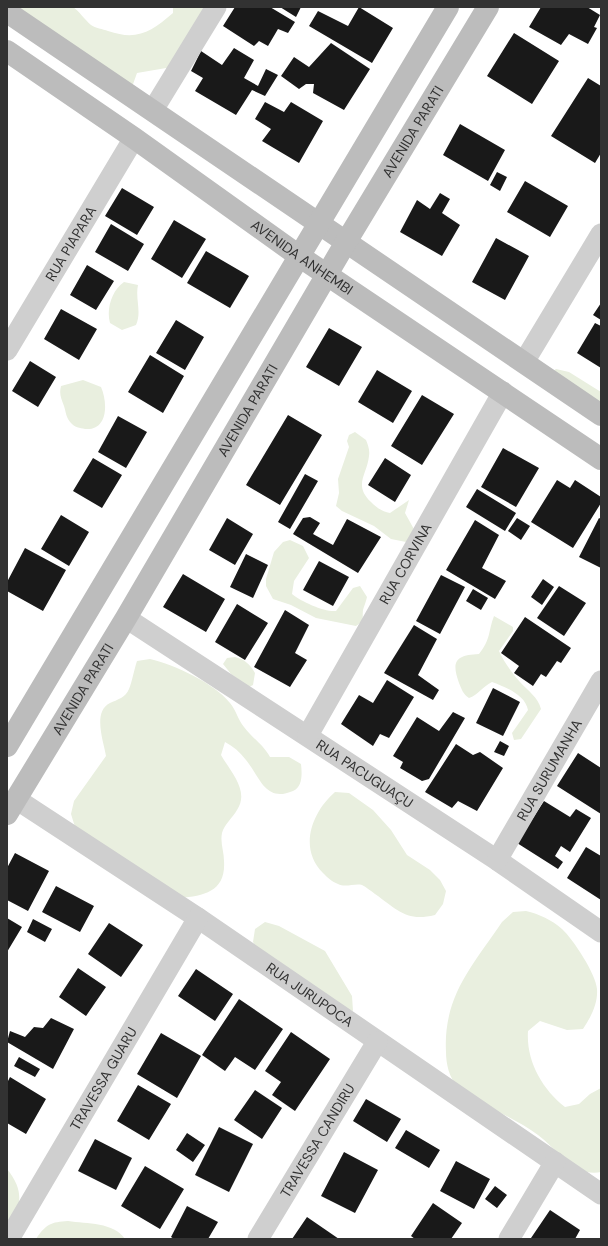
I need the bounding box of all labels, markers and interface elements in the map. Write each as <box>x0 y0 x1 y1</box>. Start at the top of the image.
street label: AVENIDA PARATI <box>378 82 447 181</box>
street label: RUA PIAPARA <box>41 203 100 285</box>
street label: AVENIDA ANHEMBI <box>248 216 357 299</box>
street label: AVENIDA PARATI <box>214 361 282 460</box>
street label: RUA CORVINA <box>375 520 436 608</box>
street label: AVENIDA PARATI <box>48 640 117 738</box>
street label: RUA SURUMANHA <box>513 716 586 824</box>
street label: RUA PACUGUAÇU <box>313 735 417 812</box>
street label: RUA JURUPOCA <box>263 958 357 1031</box>
street label: TRAVESSA GUARU <box>66 1024 141 1134</box>
street label: TRAVESSA CANDIRU <box>276 1080 359 1201</box>

